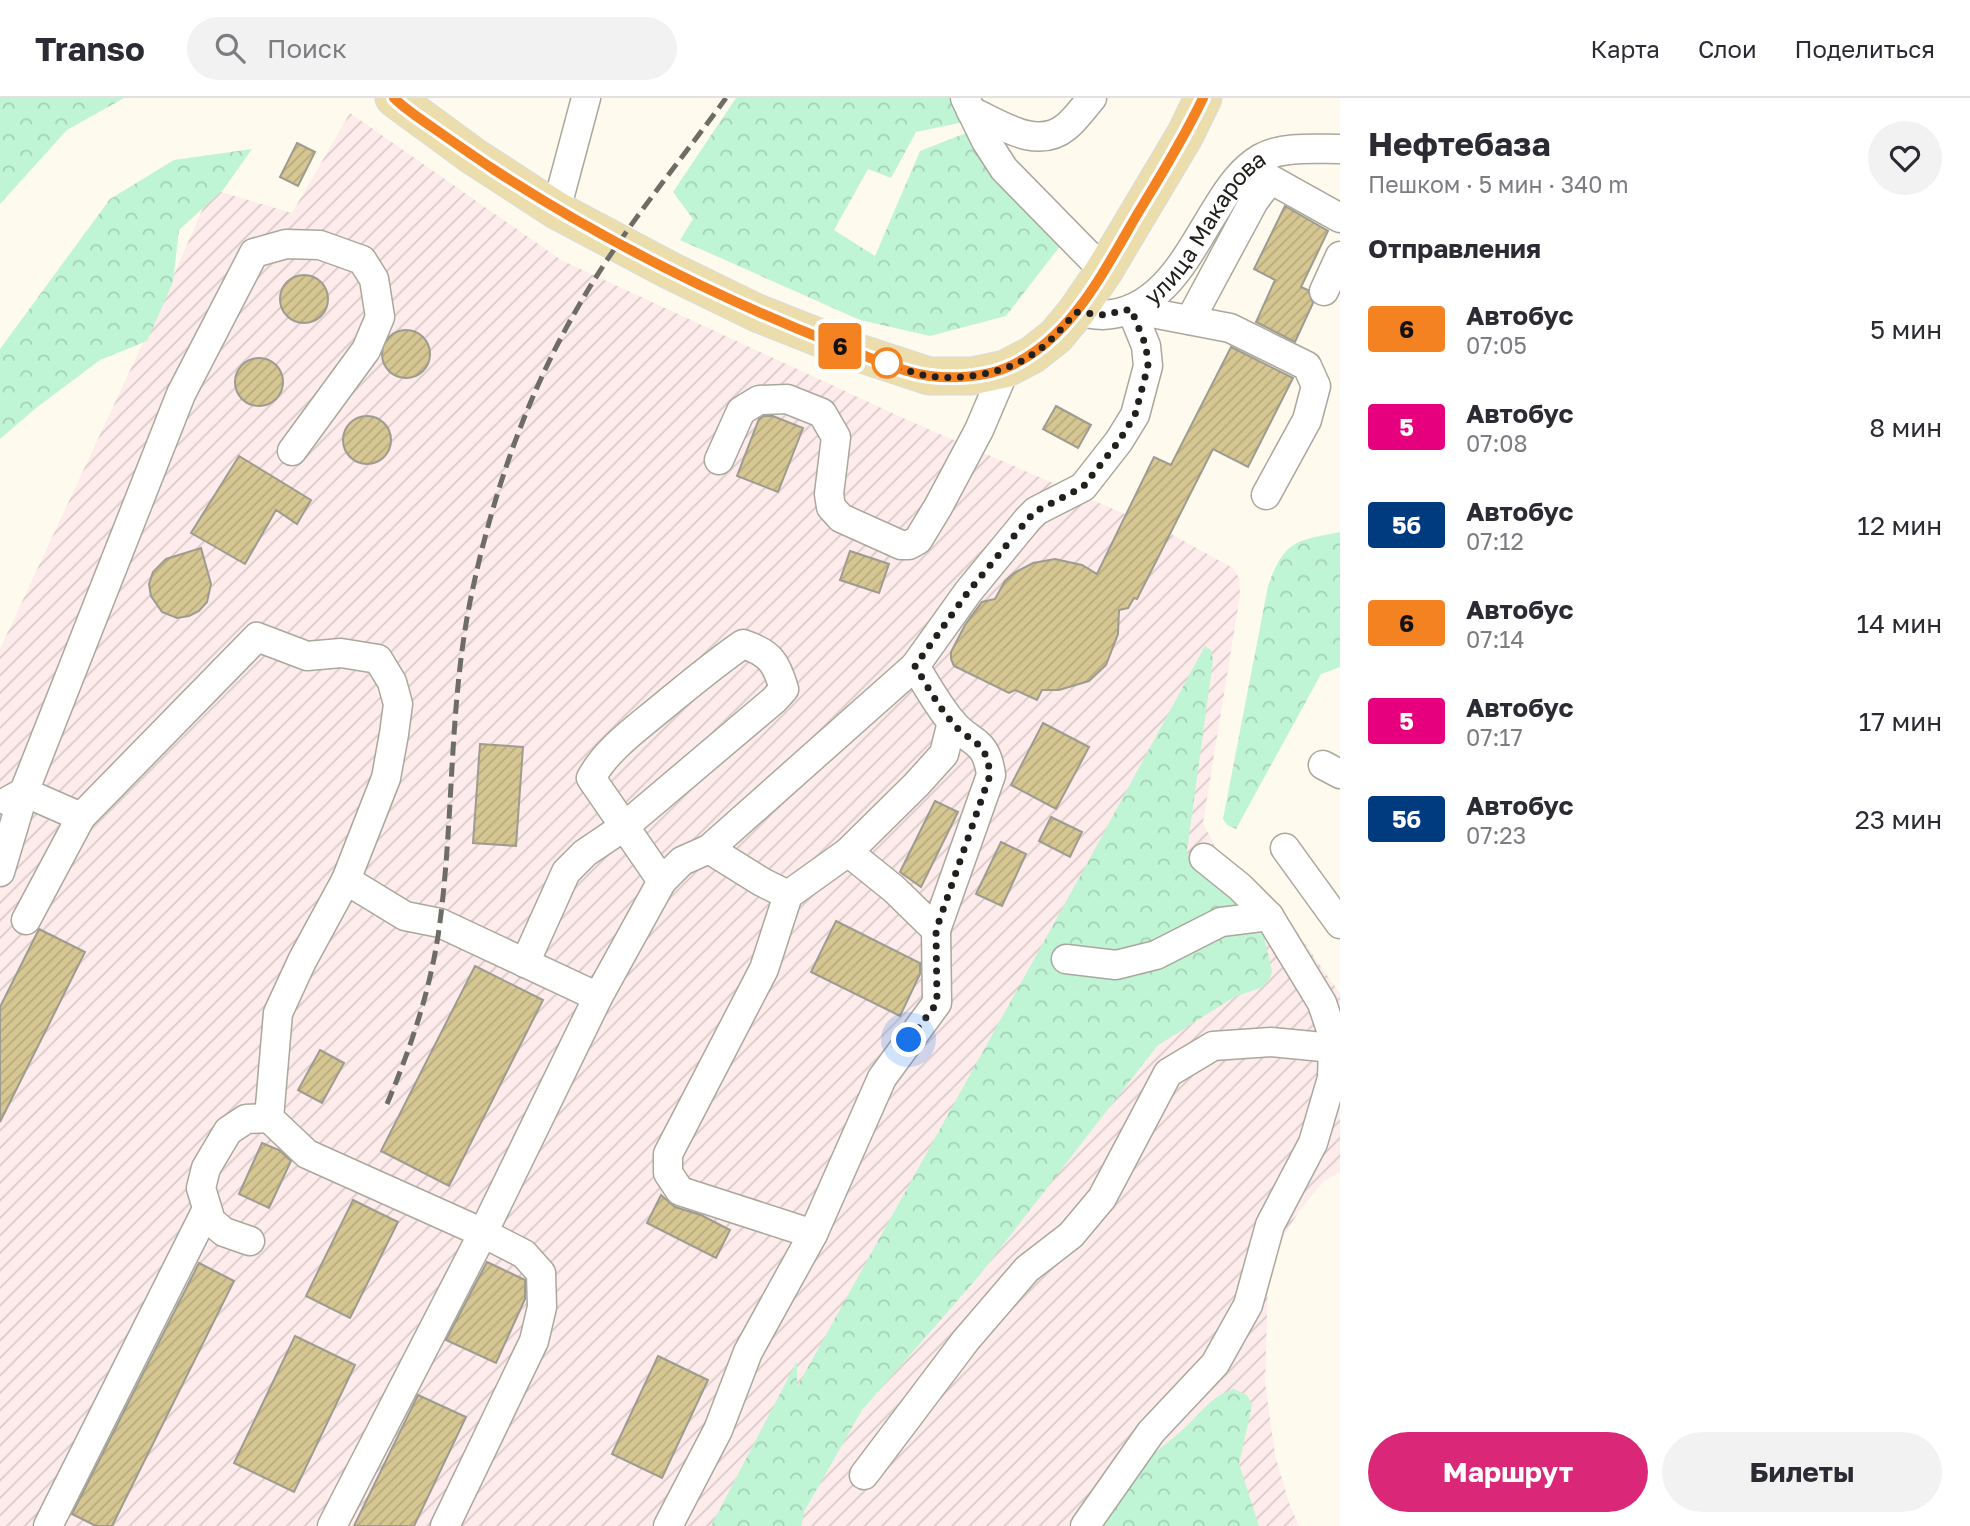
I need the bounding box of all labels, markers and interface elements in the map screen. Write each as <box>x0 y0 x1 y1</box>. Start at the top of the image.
search box <box>187 17 677 80</box>
text: Transo <box>35 29 145 68</box>
icon: search <box>211 29 249 67</box>
text: Поиск <box>267 33 347 64</box>
text: Карта <box>1590 34 1660 63</box>
text: Слои <box>1698 34 1757 63</box>
text: Поделиться <box>1795 34 1935 63</box>
button: heart <box>1868 121 1942 195</box>
text: Нефтебаза <box>1368 124 1551 163</box>
street label: улица Макарова <box>1138 144 1270 310</box>
text: Пешком · 5 мин · 340 m <box>1368 170 1629 198</box>
text: Отправления <box>1368 233 1541 264</box>
text: Автобус <box>1466 300 1573 331</box>
text: 6 <box>1399 314 1414 343</box>
text: 5 мин <box>1870 314 1942 345</box>
line badge: 6 <box>817 323 863 369</box>
text: 6 <box>832 331 848 360</box>
text: 07:05 <box>1466 331 1527 359</box>
unlabelled marker <box>872 348 902 378</box>
text: Автобус <box>1466 398 1573 429</box>
text: 5 <box>1399 412 1414 441</box>
text: 8 мин <box>1869 412 1942 443</box>
text: 07:08 <box>1466 429 1528 457</box>
text: Автобус <box>1466 496 1573 527</box>
text: 5б <box>1392 510 1421 539</box>
text: 12 мин <box>1857 510 1942 541</box>
text: 07:12 <box>1466 527 1524 555</box>
text: Автобус <box>1466 594 1573 625</box>
text: 6 <box>1399 608 1414 637</box>
text: 14 мин <box>1857 608 1942 639</box>
text: 07:14 <box>1466 625 1525 653</box>
text: Автобус <box>1466 692 1573 723</box>
text: 5 <box>1399 706 1414 735</box>
text: 17 мин <box>1859 706 1942 737</box>
text: 07:17 <box>1466 723 1523 751</box>
text: Автобус <box>1466 790 1573 821</box>
text: 5б <box>1392 804 1421 833</box>
text: 23 мин <box>1855 804 1942 835</box>
text: 07:23 <box>1466 821 1526 849</box>
your location <box>891 1022 926 1057</box>
button: Маршрут <box>1368 1432 1648 1512</box>
button: Билеты <box>1662 1432 1942 1512</box>

